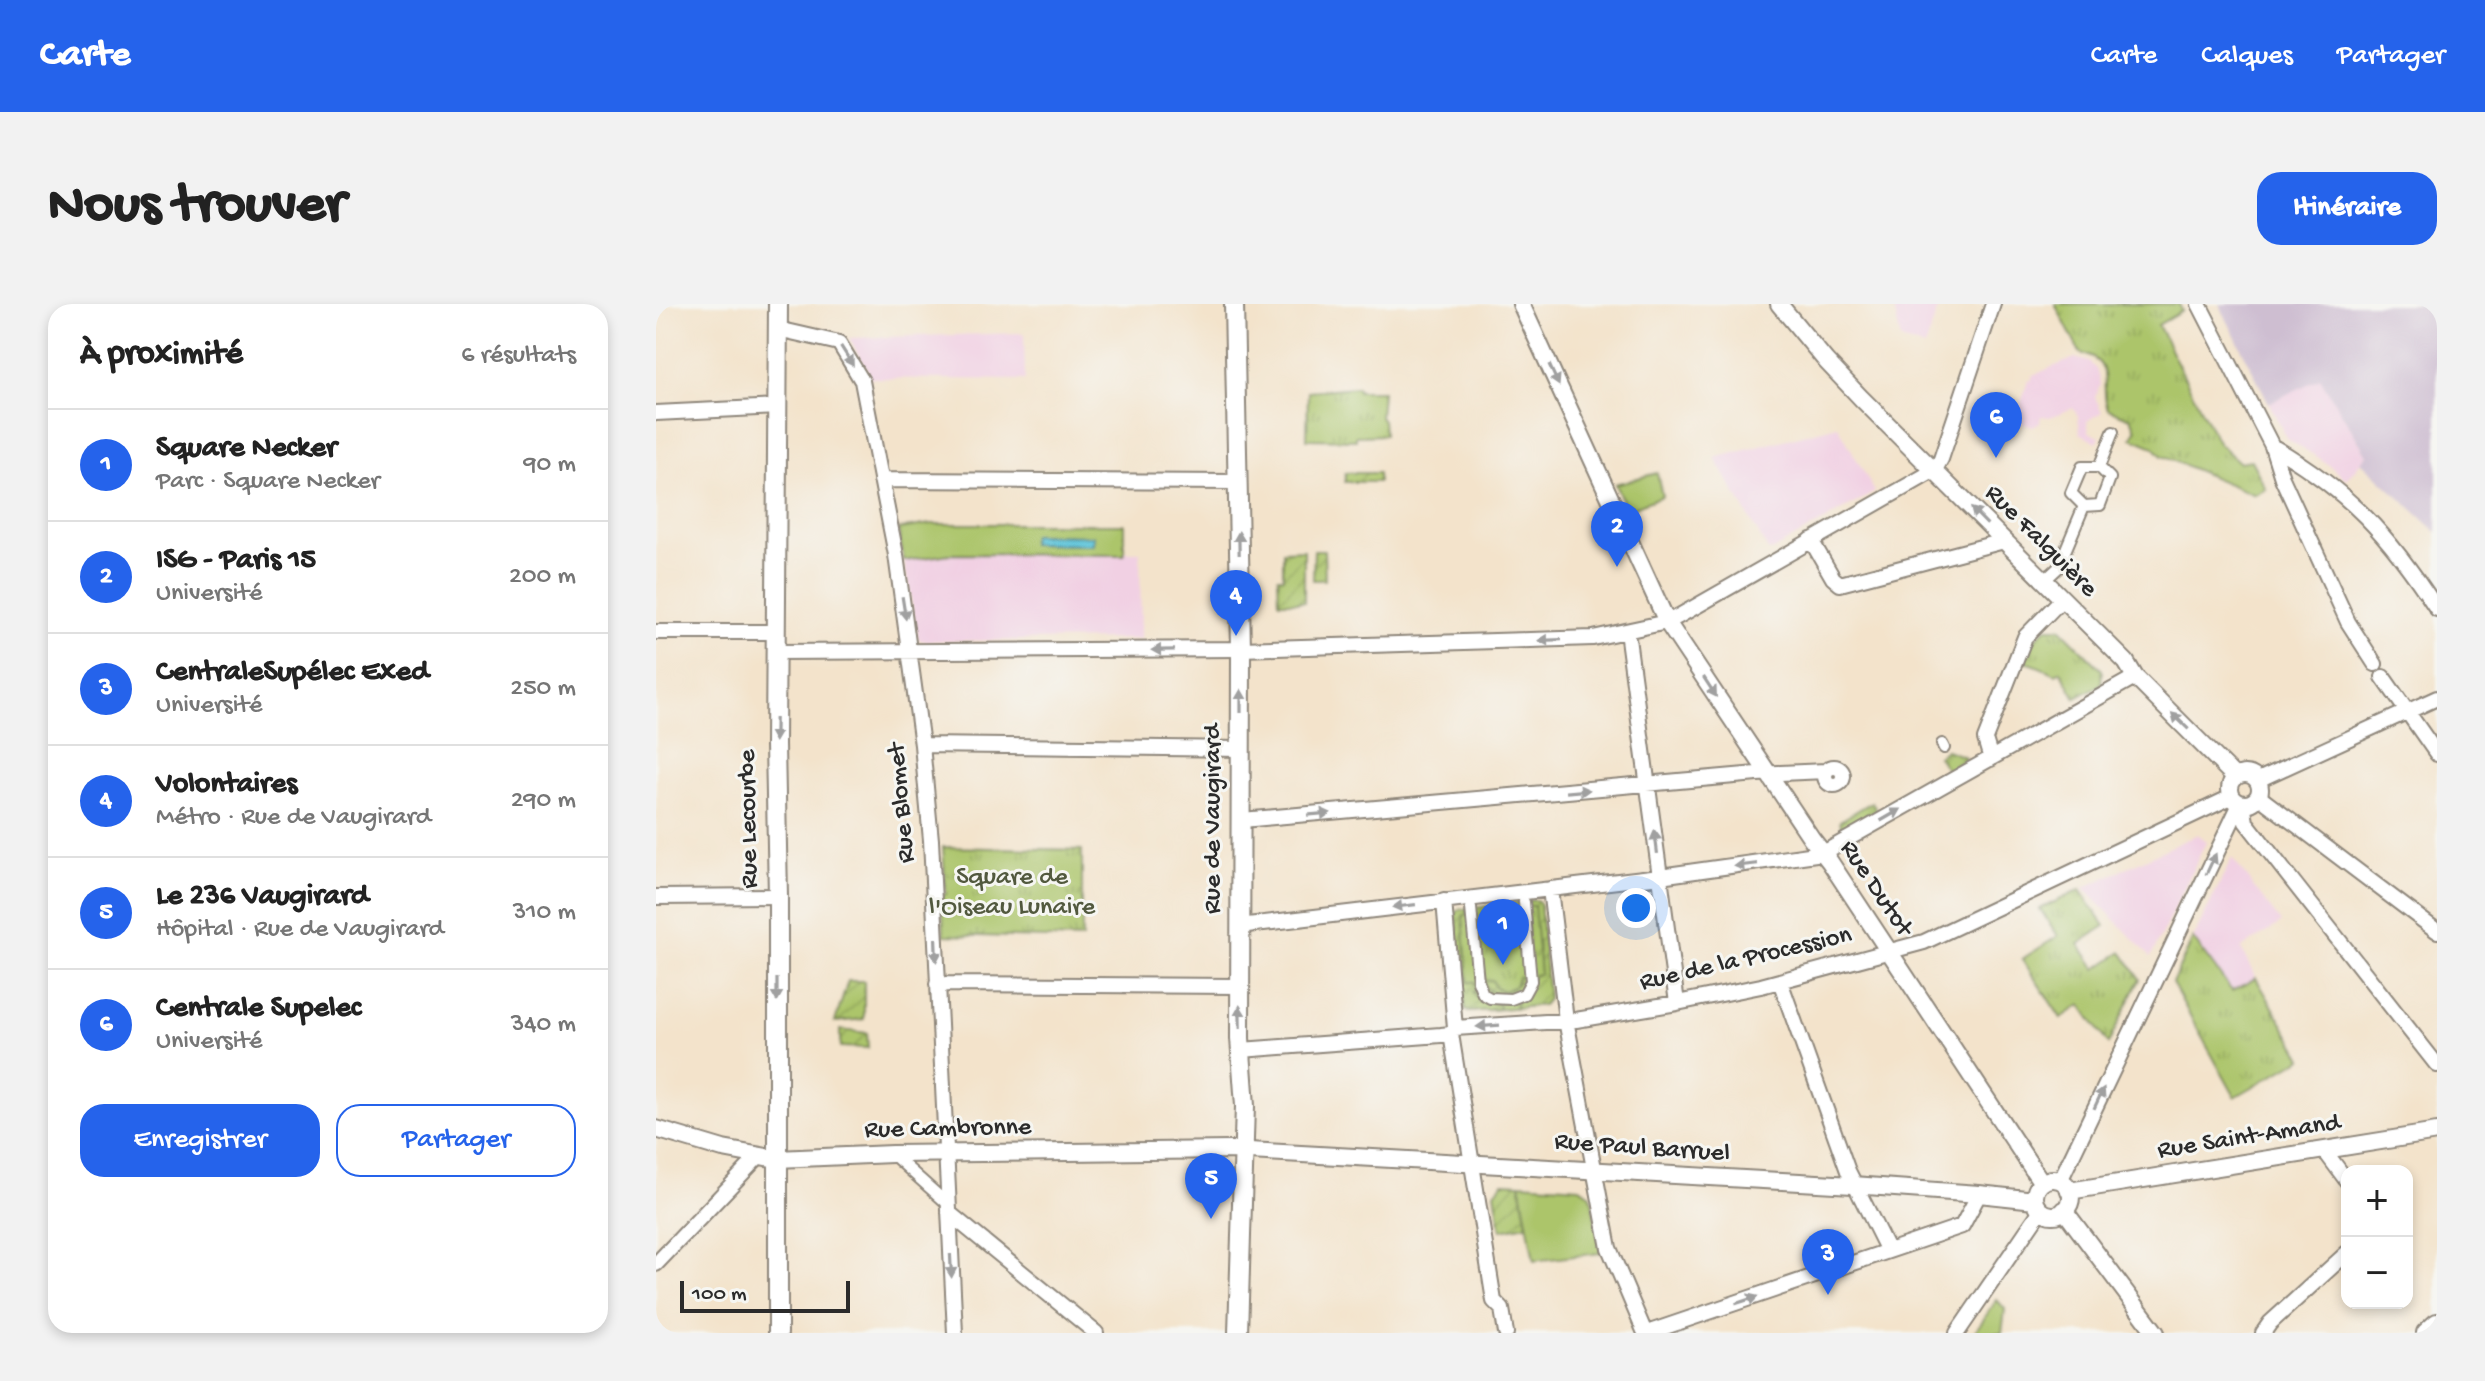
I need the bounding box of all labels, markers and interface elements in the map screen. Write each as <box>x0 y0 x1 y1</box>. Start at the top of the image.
text: Carte <box>40 34 130 78</box>
text: Carte <box>2091 40 2157 73</box>
text: Calques <box>2201 40 2293 73</box>
text: Partager <box>2337 40 2445 73</box>
button: Itinéraire <box>2257 172 2437 245</box>
text: Nous trouver <box>48 175 345 241</box>
text: À proximité <box>80 336 243 376</box>
text: 6 résultats <box>461 341 576 372</box>
one-way arrow <box>840 345 854 367</box>
one-way arrow <box>1547 363 1561 387</box>
pin: 6 <box>1970 392 2022 458</box>
text: Square Necker <box>156 432 337 467</box>
text: 1 <box>101 450 111 481</box>
text: 90 m <box>524 450 576 481</box>
text: Parc · Square Necker <box>156 467 380 498</box>
street label: Rue Falguière <box>1977 479 2104 606</box>
pin: 2 <box>1591 501 1643 567</box>
one-way arrow <box>1970 507 1989 526</box>
one-way arrow <box>1233 530 1245 555</box>
text: ISG - Paris 15 <box>156 544 316 579</box>
text: 2 <box>100 562 112 593</box>
text: 200 m <box>509 562 576 593</box>
pin: 4 <box>1210 570 1262 636</box>
text: Université <box>156 579 262 610</box>
one-way arrow <box>898 596 911 621</box>
one-way arrow <box>1537 633 1562 646</box>
one-way arrow <box>1150 644 1175 656</box>
text: CentraleSupélec Exed <box>156 656 429 691</box>
text: 3 <box>99 674 113 705</box>
text: 250 m <box>510 674 576 705</box>
one-way arrow <box>1703 676 1718 697</box>
one-way arrow <box>1235 688 1247 713</box>
text: Université <box>156 691 262 722</box>
one-way arrow <box>2171 712 2190 731</box>
one-way arrow <box>769 718 781 743</box>
street label: Rue de Vaugirard <box>1199 722 1230 914</box>
street label: Rue Blomet <box>882 739 924 864</box>
street label: Rue Lecourbe <box>733 749 767 889</box>
text: Volontaires <box>156 768 297 803</box>
one-way arrow <box>1566 784 1591 797</box>
text: 4 <box>100 786 112 817</box>
text: 290 m <box>511 786 576 817</box>
text: Métro · Rue de Vaugirard <box>156 803 431 834</box>
one-way arrow <box>1307 807 1332 820</box>
one-way arrow <box>1880 808 1902 822</box>
one-way arrow <box>1649 830 1662 855</box>
street label: Rue Dutot <box>1832 835 1920 945</box>
one-way arrow <box>2204 852 2218 875</box>
one-way arrow <box>1733 859 1758 872</box>
park label: Square de l'Oiseau Lunaire <box>929 863 1096 924</box>
text: Le 236 Vaugirard <box>156 880 369 915</box>
your location <box>1616 888 1656 928</box>
text: 5 <box>99 898 113 929</box>
text: 310 m <box>513 898 576 929</box>
pin: 1 <box>1477 899 1529 965</box>
one-way arrow <box>1391 900 1416 913</box>
text: Hôpital · Rue de Vaugirard <box>156 915 444 946</box>
street label: Rue de la Procession <box>1637 920 1856 999</box>
one-way arrow <box>929 938 942 963</box>
one-way arrow <box>771 978 783 1003</box>
text: Centrale Supelec <box>156 992 361 1027</box>
one-way arrow <box>1234 1004 1246 1029</box>
text: 6 <box>99 1010 113 1041</box>
text: 340 m <box>511 1010 576 1041</box>
one-way arrow <box>1475 1020 1500 1033</box>
text: Université <box>156 1027 262 1058</box>
one-way arrow <box>2092 1087 2106 1110</box>
button: Enregistrer <box>80 1104 320 1177</box>
button: Partager <box>336 1104 576 1177</box>
street label: Rue Saint-Amand <box>2155 1108 2344 1168</box>
street label: Rue Cambronne <box>864 1113 1032 1147</box>
street label: Rue Paul Barruel <box>1553 1127 1731 1171</box>
pin: 5 <box>1185 1153 1237 1219</box>
map controls <box>2341 1165 2413 1309</box>
button: + <box>2341 1165 2413 1237</box>
pin: 3 <box>1802 1229 1854 1295</box>
button: − <box>2341 1237 2413 1309</box>
one-way arrow <box>945 1254 958 1279</box>
scale bar <box>680 1277 850 1313</box>
text: 100 m <box>692 1282 747 1308</box>
one-way arrow <box>1736 1293 1760 1305</box>

